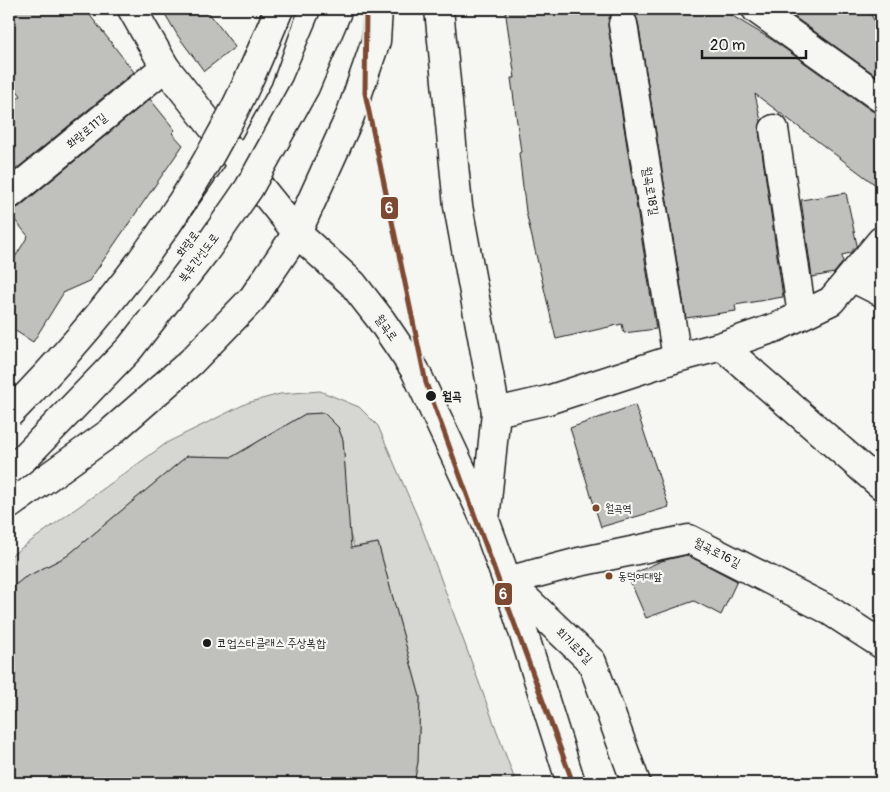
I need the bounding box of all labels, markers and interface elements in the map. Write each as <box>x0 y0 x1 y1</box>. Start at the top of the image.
scale bar <box>702 28 806 60</box>
text: 20 m <box>710 36 745 55</box>
street label: 화랑로11길 <box>64 110 111 152</box>
street label: 월곡로18길 <box>639 165 661 217</box>
line badge: 6 <box>380 196 399 220</box>
text: 6 <box>385 200 393 217</box>
street label: 화랑로 <box>173 228 203 260</box>
street label: 북부간선도로 <box>176 230 222 286</box>
street label: 월곡로 <box>371 312 401 344</box>
marker: 월곡 <box>424 389 438 403</box>
place label: 월곡 <box>442 389 462 404</box>
place label: 월곡역 <box>605 502 632 515</box>
marker: 월곡역 <box>591 503 601 513</box>
street label: 월곡로16길 <box>691 535 743 571</box>
place label: 동덕여대앞 <box>618 570 662 583</box>
marker: 동덕여대앞 <box>604 571 614 581</box>
line badge: 6 <box>494 582 513 606</box>
text: 6 <box>499 586 507 603</box>
street label: 회기로5길 <box>553 625 595 667</box>
place label: 코업스타클래스 주상복합 <box>217 636 326 651</box>
marker: 코업스타클래스 주상복합 <box>201 637 213 649</box>

